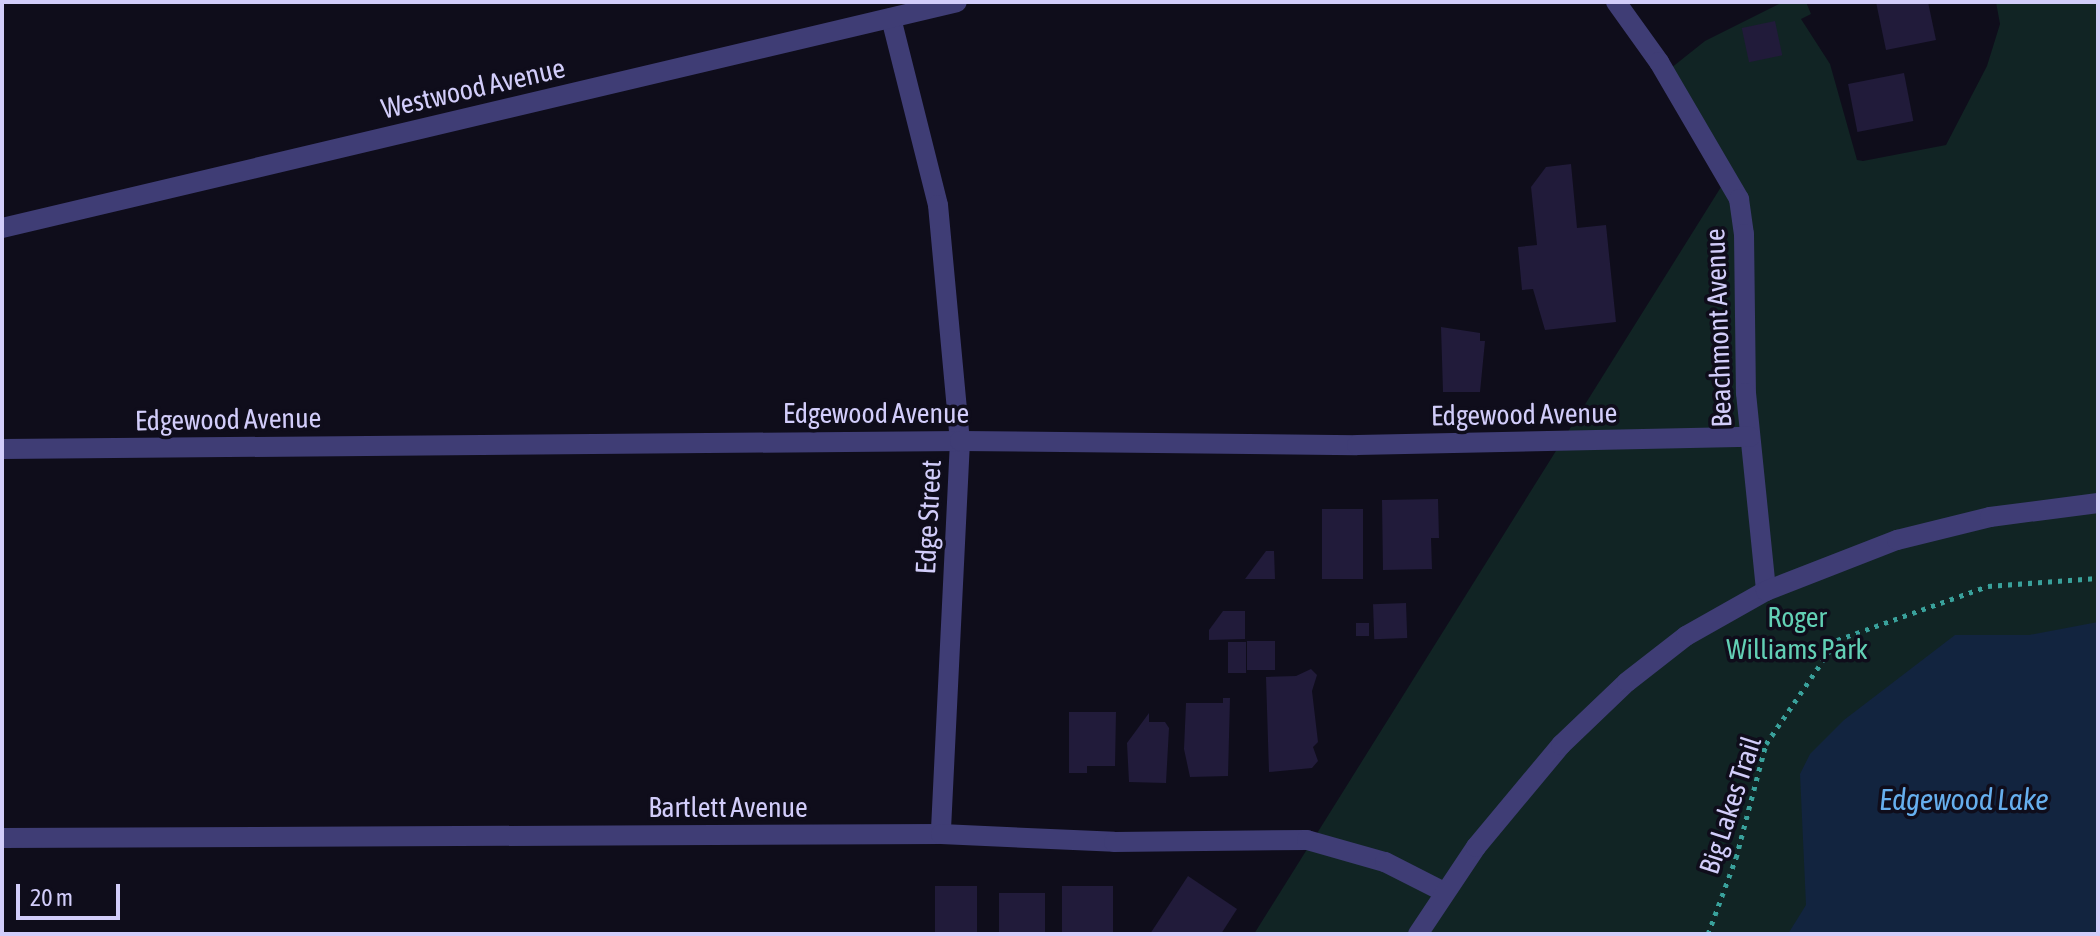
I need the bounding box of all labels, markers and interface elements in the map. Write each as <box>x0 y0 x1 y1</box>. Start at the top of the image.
street label: Westwood Avenue <box>378 51 568 125</box>
street label: Beachmont Avenue <box>1698 228 1738 428</box>
street label: Edgewood Avenue <box>783 396 969 430</box>
street label: Edgewood Avenue <box>1430 396 1618 432</box>
street label: Edgewood Avenue <box>134 401 322 437</box>
street label: Edge Street <box>908 459 948 575</box>
park label: Roger Williams Park <box>1726 600 1868 666</box>
street label: Big Lakes Trail <box>1692 732 1768 878</box>
water label: Edgewood Lake <box>1879 781 2049 817</box>
street label: Bartlett Avenue <box>648 790 808 824</box>
scale bar <box>20 868 124 918</box>
text: 20 m <box>30 884 73 911</box>

